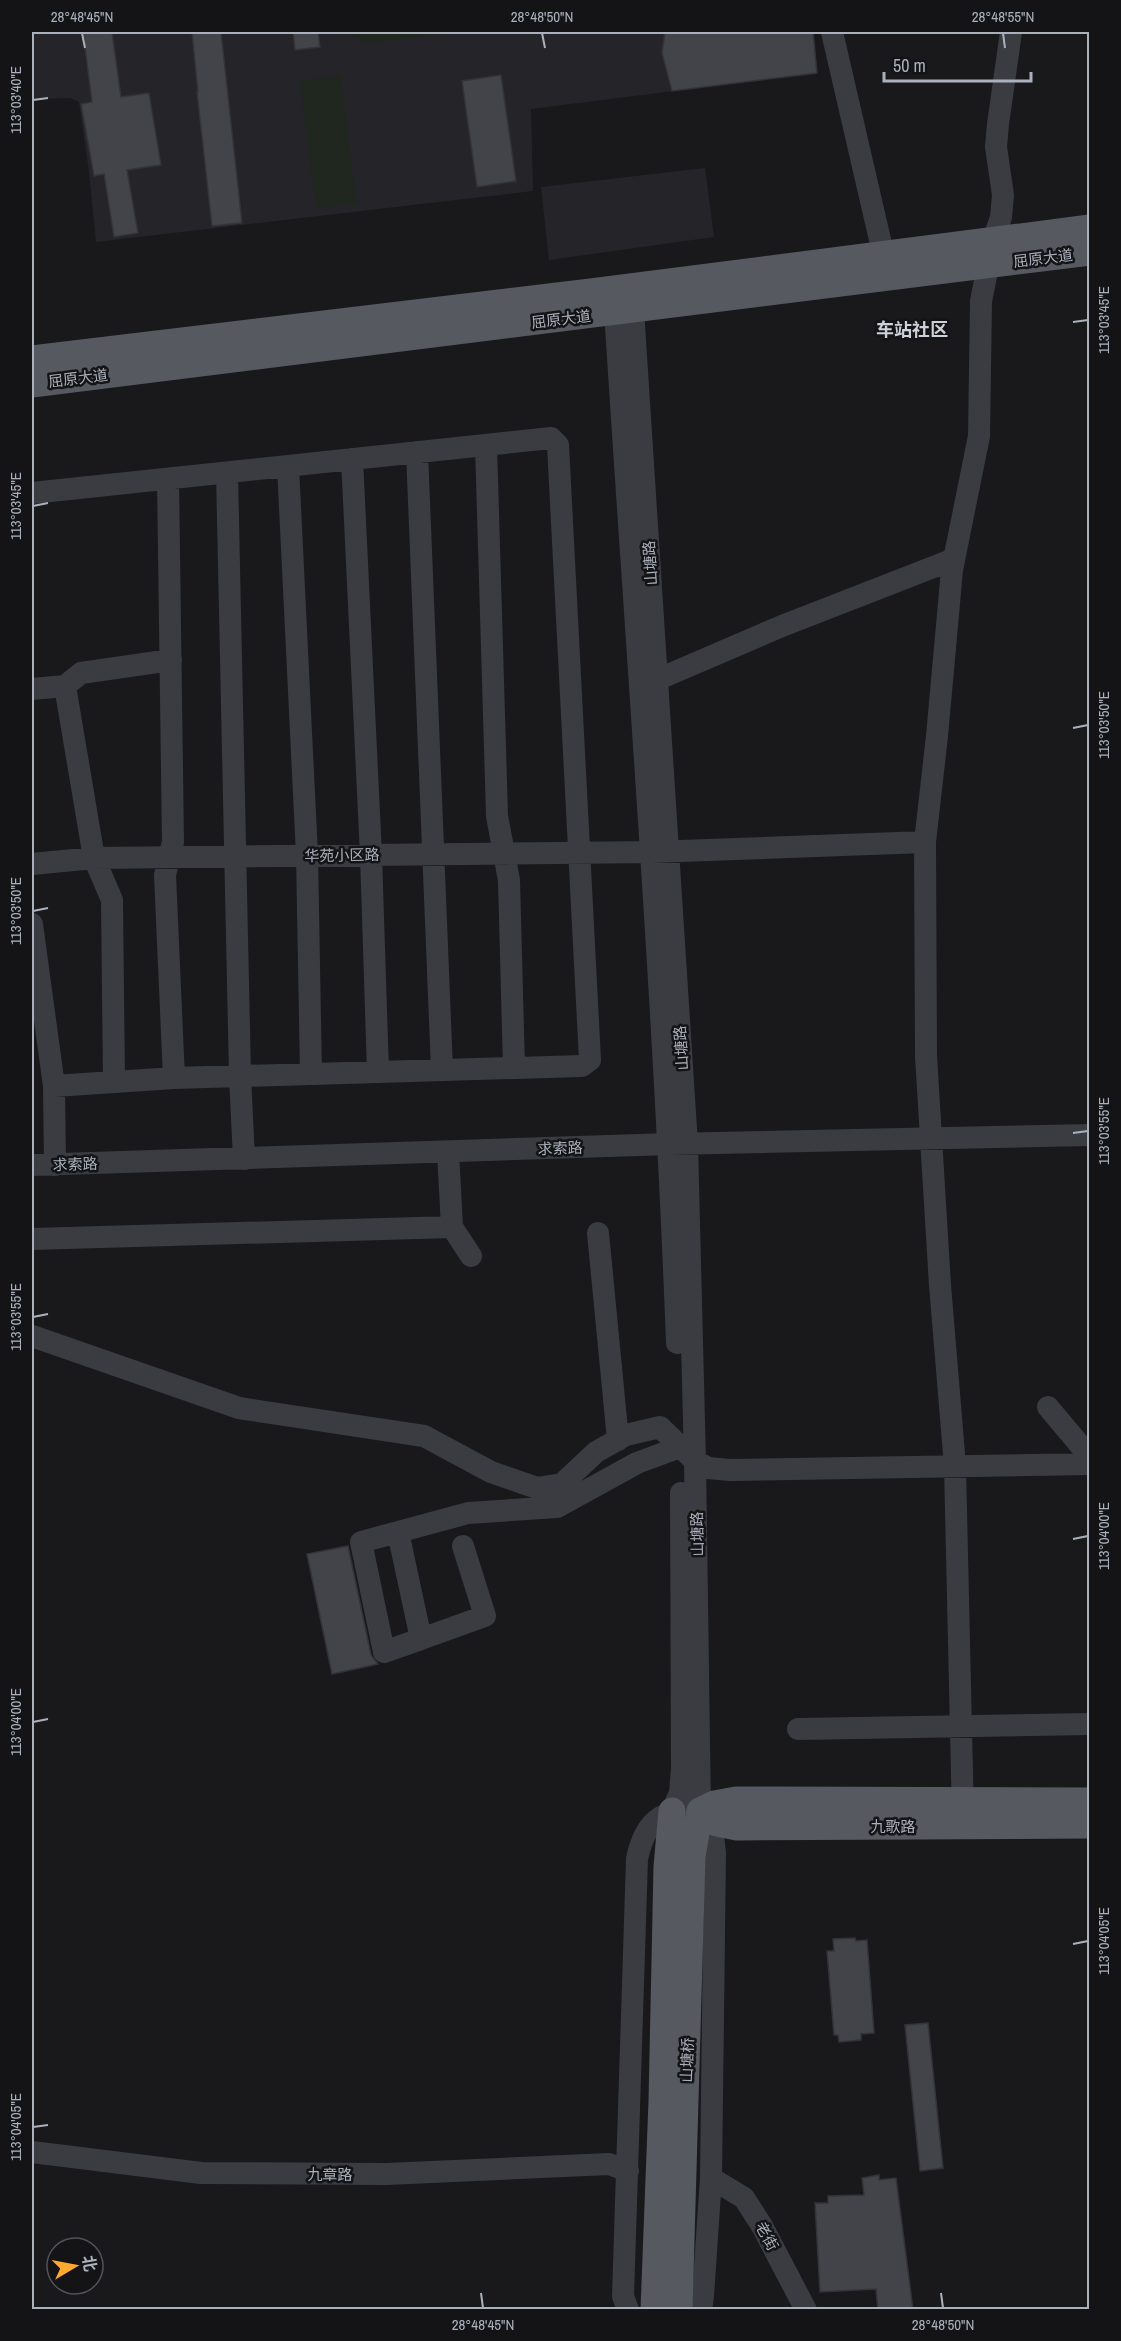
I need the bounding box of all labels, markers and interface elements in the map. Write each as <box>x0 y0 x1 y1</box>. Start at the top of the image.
text: 28°48'45"N <box>51 6 113 27</box>
text: 28°48'50"N <box>511 6 573 27</box>
text: 28°48'55"N <box>972 6 1034 27</box>
scale bar <box>884 45 1031 83</box>
text: 50 m <box>893 53 926 78</box>
text: 113°03'40"E <box>5 66 26 134</box>
street label: 屈原大道 <box>1012 244 1074 272</box>
text: 113°03'45"E <box>1093 286 1114 354</box>
street label: 屈原大道 <box>530 305 592 333</box>
district label: 车站社区 <box>876 317 948 342</box>
street label: 屈原大道 <box>47 364 109 392</box>
text: 113°03'45"E <box>5 472 26 540</box>
street label: 山塘路 <box>638 540 662 586</box>
text: 113°03'50"E <box>1093 691 1114 759</box>
street label: 华苑小区路 <box>304 844 380 866</box>
text: 113°03'50"E <box>5 877 26 945</box>
street label: 山塘路 <box>669 1025 693 1071</box>
text: 113°03'55"E <box>1093 1097 1114 1165</box>
street label: 求索路 <box>537 1137 583 1159</box>
street label: 求索路 <box>52 1153 98 1175</box>
text: 113°03'55"E <box>5 1283 26 1351</box>
text: 113°04'00"E <box>1093 1502 1114 1570</box>
street label: 山塘路 <box>686 1511 708 1557</box>
text: 113°04'00"E <box>5 1688 26 1756</box>
street label: 九歌路 <box>870 1816 916 1837</box>
text: 113°04'05"E <box>1093 1907 1114 1975</box>
street label: 山塘桥 <box>676 2037 698 2083</box>
text: 113°04'05"E <box>5 2093 26 2161</box>
street label: 九章路 <box>307 2164 353 2185</box>
street label: 老街 <box>751 2218 783 2254</box>
north arrow <box>45 2236 105 2296</box>
text: 北 <box>78 2254 102 2273</box>
text: 28°48'45"N <box>452 2314 514 2335</box>
text: 28°48'50"N <box>912 2314 974 2335</box>

